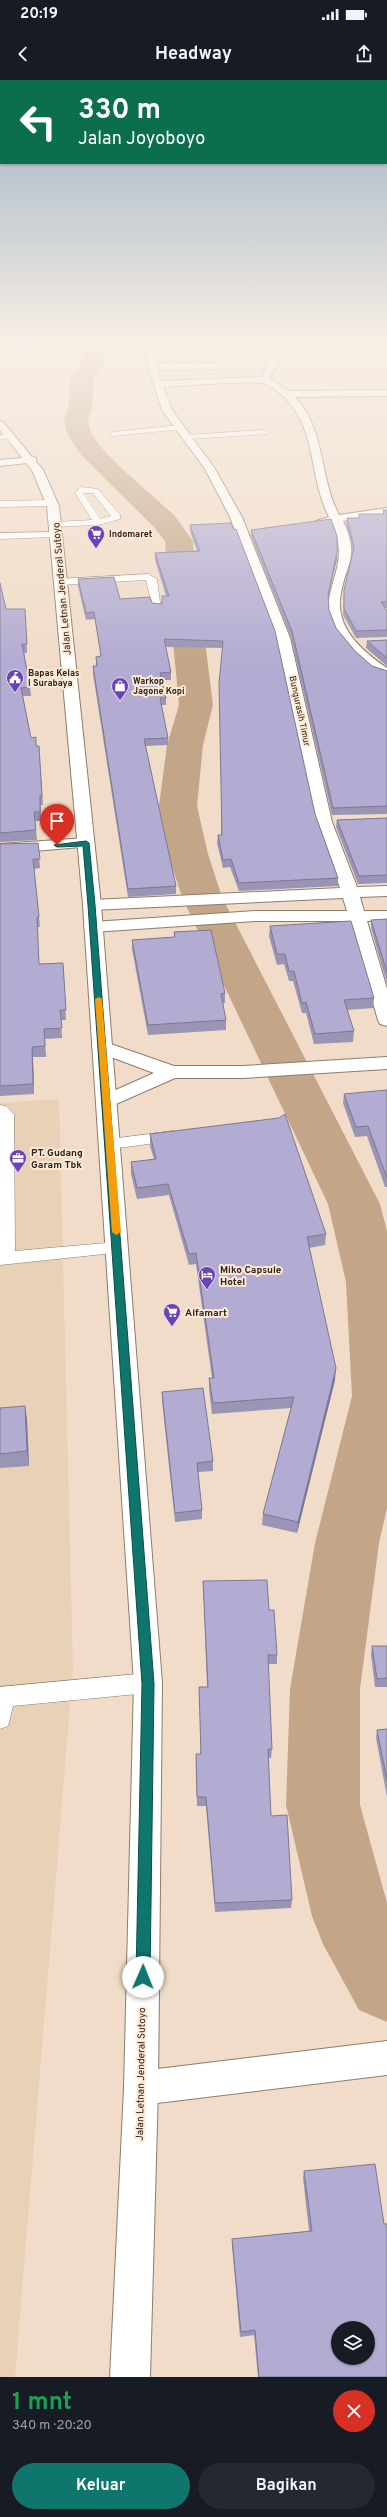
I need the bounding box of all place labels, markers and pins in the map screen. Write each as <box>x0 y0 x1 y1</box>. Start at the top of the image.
supermarket icon: Indomaret <box>86 524 106 549</box>
place label: Indomaret <box>109 529 153 540</box>
public building icon: Bapas Kelas I Surabaya <box>5 668 25 693</box>
place label: Bapas Kelas I Surabaya <box>28 668 79 689</box>
shop icon: Warkop Jagone Kopi <box>110 676 130 701</box>
place label: Warkop Jagone Kopi <box>133 676 185 697</box>
pin <box>40 804 74 845</box>
place label: PT. Gudang Garam Tbk <box>31 1147 83 1172</box>
office icon: PT. Gudang Garam Tbk <box>8 1148 28 1173</box>
place label: Miko Capsule Hotel <box>220 1264 282 1289</box>
hotel icon: Miko Capsule Hotel <box>197 1265 217 1290</box>
supermarket icon: Alfamart <box>162 1302 182 1327</box>
place label: Alfamart <box>185 1307 227 1320</box>

